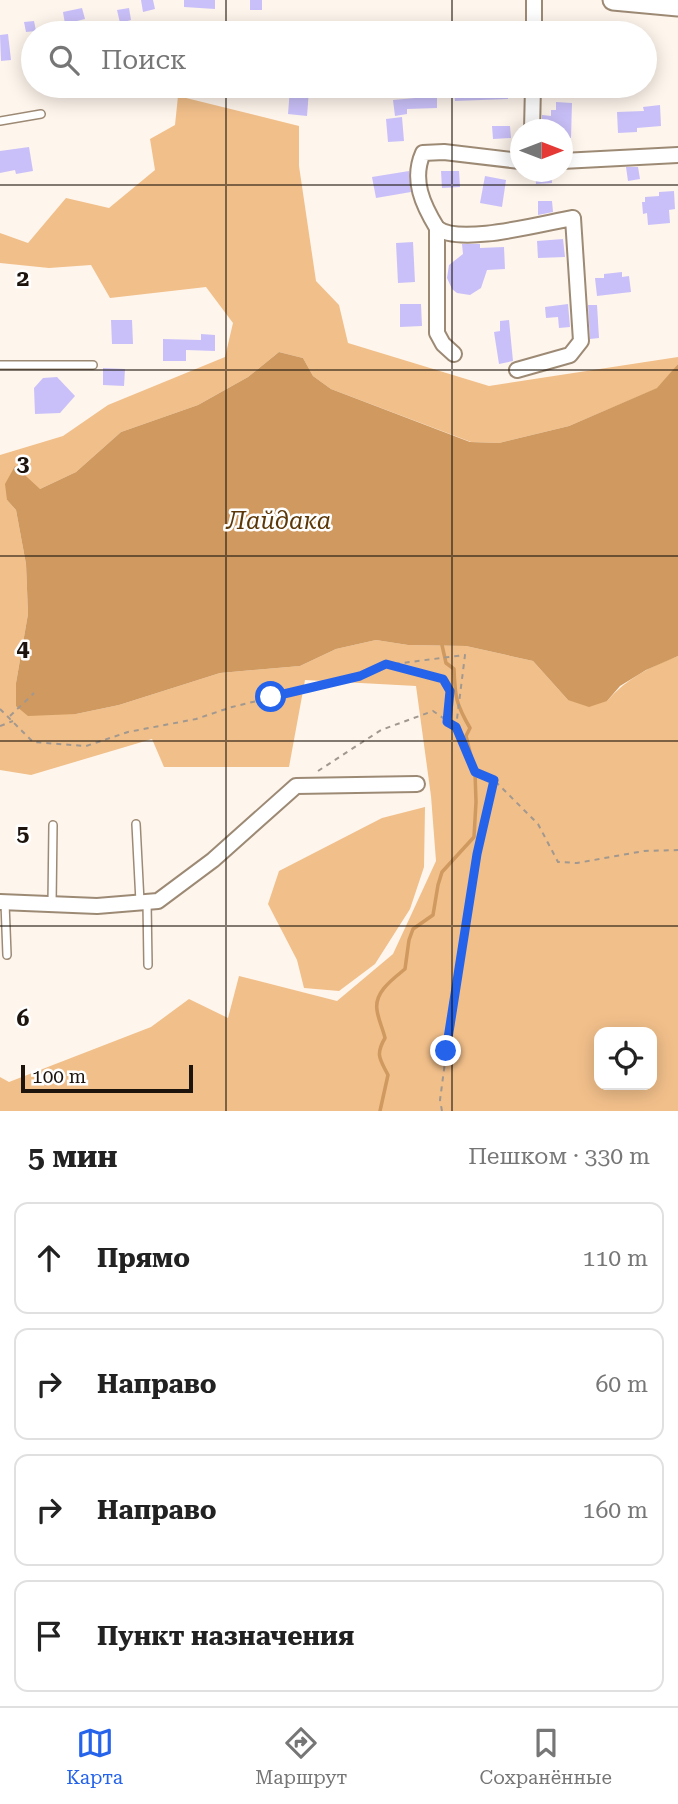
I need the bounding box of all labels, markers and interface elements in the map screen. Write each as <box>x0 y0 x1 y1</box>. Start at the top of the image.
search box <box>21 21 657 98</box>
icon: search <box>45 41 83 79</box>
text: Поиск <box>101 45 187 75</box>
north arrow <box>510 119 573 182</box>
text: 2 <box>17 265 29 292</box>
text: 3 <box>17 450 30 477</box>
water label: Лайдака <box>225 507 331 535</box>
text: 4 <box>17 635 30 662</box>
route start <box>255 681 286 712</box>
text: 5 <box>17 820 30 847</box>
text: 6 <box>17 1005 30 1032</box>
map controls <box>594 1027 657 1090</box>
button: locate <box>594 1027 657 1090</box>
route end <box>430 1035 461 1066</box>
scale bar <box>21 1062 192 1094</box>
text: 100 m <box>32 1065 86 1088</box>
text: 5 мин <box>28 1139 118 1174</box>
text: Пешком · 330 m <box>468 1143 650 1170</box>
icon: ahead <box>30 1239 68 1277</box>
text: Прямо <box>97 1243 190 1273</box>
text: 110 m <box>583 1245 648 1272</box>
icon: right <box>30 1365 68 1403</box>
text: Направо <box>97 1369 217 1399</box>
text: 60 m <box>595 1371 648 1398</box>
icon: right <box>30 1491 68 1529</box>
text: Направо <box>97 1495 217 1525</box>
text: 160 m <box>583 1497 648 1524</box>
icon: arrive <box>30 1617 68 1655</box>
text: Пункт назначения <box>97 1621 354 1651</box>
tab: Карта <box>66 1724 123 1789</box>
tab: Маршрут <box>255 1724 347 1789</box>
tab: Сохранённые <box>480 1724 612 1789</box>

